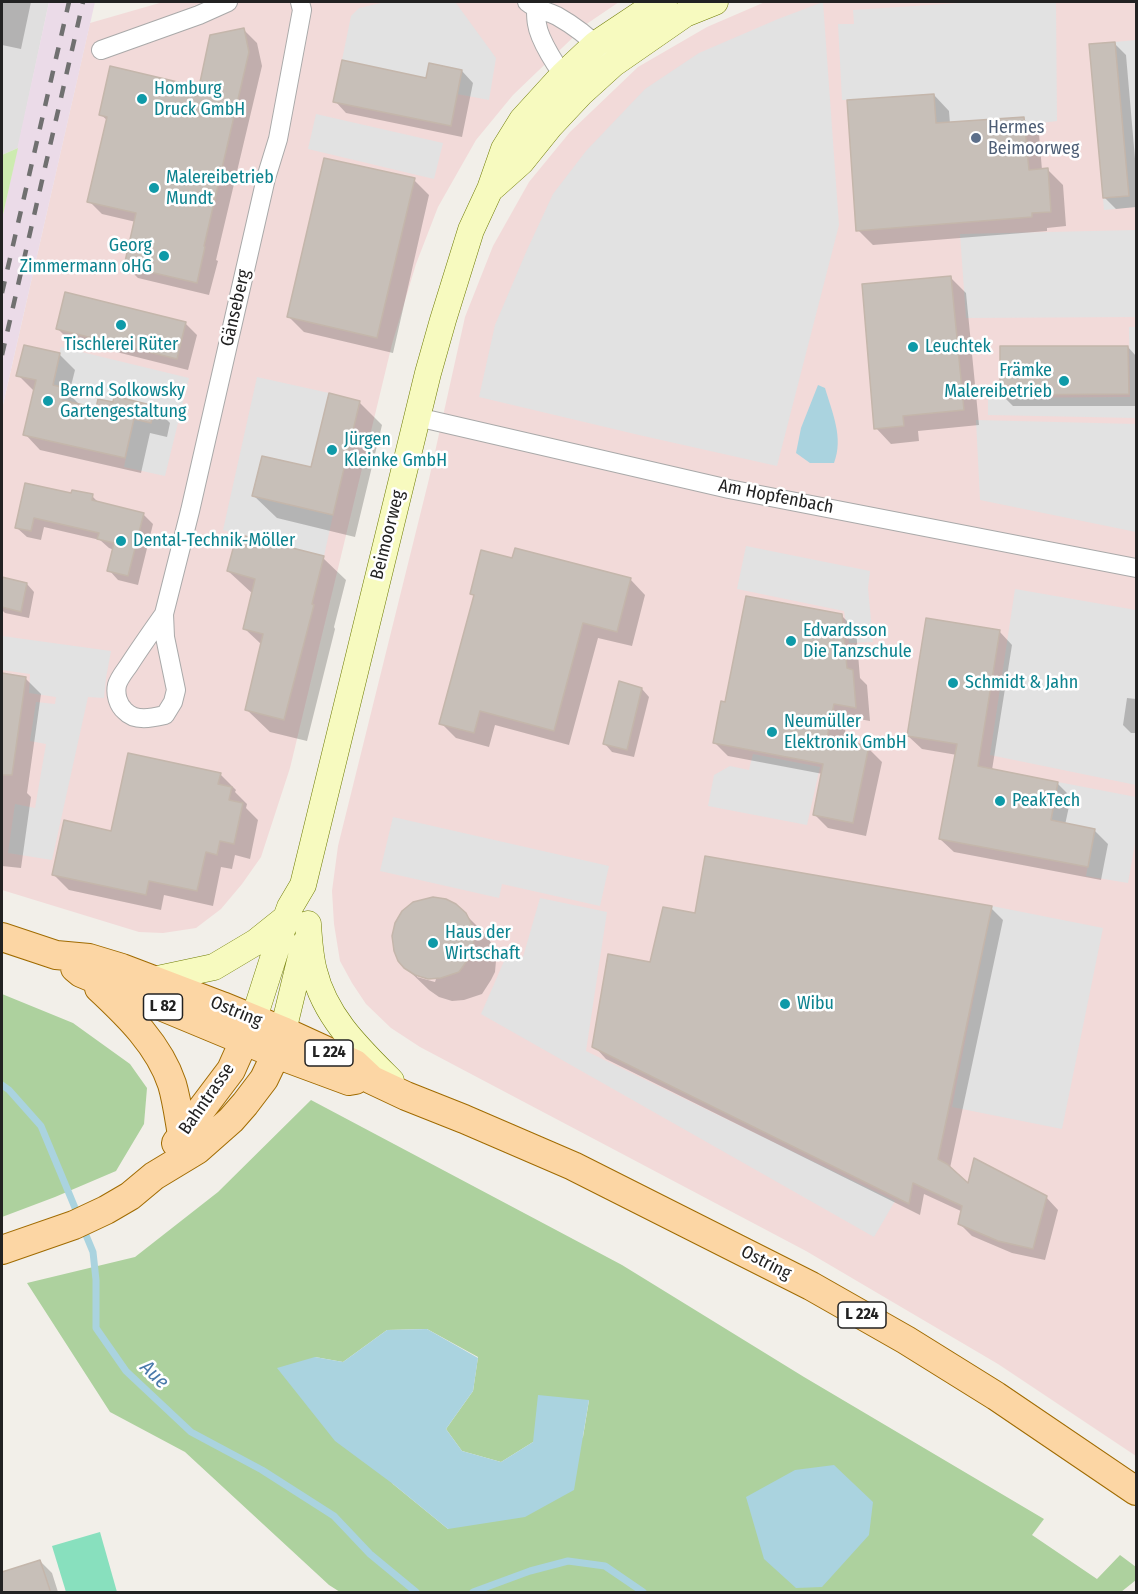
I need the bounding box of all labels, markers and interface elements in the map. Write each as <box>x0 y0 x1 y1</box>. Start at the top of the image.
place label: Homburg Druck GmbH <box>154 78 245 121</box>
marker: Homburg Druck GmbH <box>135 92 149 106</box>
place label: Hermes Beimoorweg <box>988 117 1079 160</box>
marker: Hermes Beimoorweg <box>969 131 983 145</box>
place label: Malereibetrieb Mundt <box>166 167 274 210</box>
marker: Malereibetrieb Mundt <box>147 181 161 195</box>
place label: Georg Zimmermann oHG <box>20 235 152 278</box>
marker: Georg Zimmermann oHG <box>157 249 171 263</box>
street label: Gänseberg <box>217 267 255 349</box>
marker: Tischlerei Rüter <box>114 318 128 332</box>
place label: Tischlerei Rüter <box>64 334 178 356</box>
place label: Leuchtek <box>925 336 991 358</box>
marker: Leuchtek <box>906 340 920 354</box>
place label: Främke Malereibetrieb <box>944 360 1052 403</box>
marker: Främke Malereibetrieb <box>1057 374 1071 388</box>
place label: Bernd Solkowsky Gartengestaltung <box>60 380 187 422</box>
marker: Bernd Solkowsky Gartengestaltung <box>41 394 55 408</box>
place label: Jürgen Kleinke GmbH <box>344 429 447 472</box>
marker: Jürgen Kleinke GmbH <box>325 443 339 457</box>
street label: Am Hopfenbach <box>717 475 835 519</box>
street label: Beimoorweg <box>366 488 410 582</box>
place label: Dental-Technik-Möller <box>133 530 295 552</box>
marker: Dental-Technik-Möller <box>114 534 128 548</box>
place label: Edvardsson Die Tanzschule <box>803 620 912 662</box>
marker: Edvardsson Die Tanzschule <box>784 634 798 648</box>
place label: Schmidt & Jahn <box>965 672 1078 694</box>
marker: Schmidt & Jahn <box>946 676 960 690</box>
place label: Neumüller Elektronik GmbH <box>784 711 907 754</box>
marker: Neumüller Elektronik GmbH <box>765 725 779 739</box>
place label: PeakTech <box>1012 790 1080 812</box>
marker: PeakTech <box>993 794 1007 808</box>
place label: Haus der Wirtschaft <box>445 922 520 964</box>
marker: Haus der Wirtschaft <box>426 936 440 950</box>
street label: Ostring <box>207 992 265 1032</box>
place label: Wibu <box>797 993 834 1015</box>
road number: L 82 <box>144 994 182 1020</box>
marker: Wibu <box>778 997 792 1011</box>
road number: L 224 <box>305 1040 353 1066</box>
street label: Bahntrasse <box>175 1059 239 1139</box>
street label: Ostring <box>737 1241 795 1285</box>
road number: L 224 <box>838 1302 886 1328</box>
water label: Aue <box>135 1356 173 1394</box>

